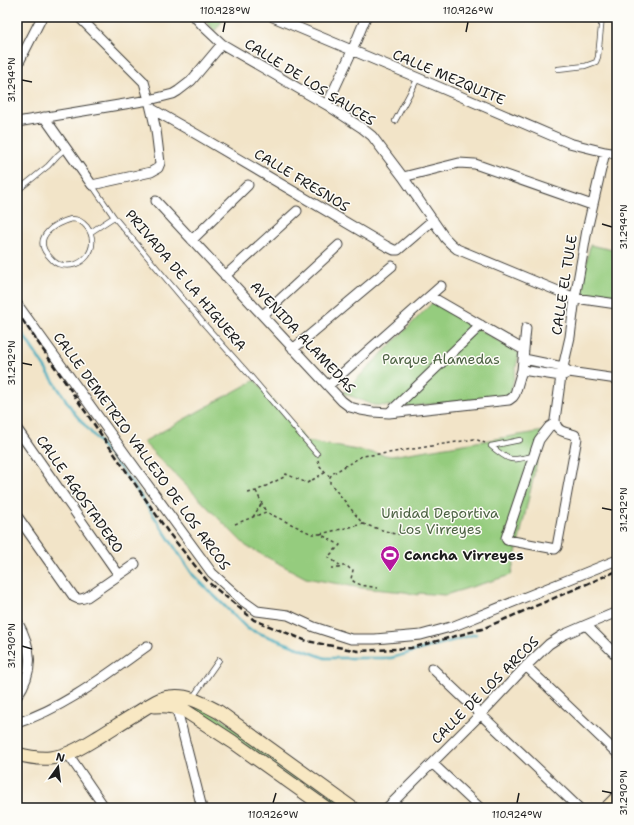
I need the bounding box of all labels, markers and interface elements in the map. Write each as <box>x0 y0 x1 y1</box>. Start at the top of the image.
text: 110.928°W <box>200 4 251 17</box>
text: 110.926°W <box>443 4 494 17</box>
street label: CALLE DE LOS SAUCES <box>241 34 379 130</box>
street label: CALLE MEZQUITE <box>390 45 508 109</box>
text: 31.294°N <box>5 57 18 103</box>
street label: CALLE FRESNOS <box>251 144 353 216</box>
text: 31.294°N <box>617 204 630 250</box>
street label: PRIVADA DE LA HIGUERA <box>122 206 250 354</box>
street label: CALLE EL TULE <box>547 233 581 336</box>
street label: AVENIDA ALAMEDAS <box>246 277 360 397</box>
street label: CALLE DEMETRIO VALLEJO DE LOS ARCOS <box>49 328 235 574</box>
text: 31.292°N <box>5 340 18 386</box>
park label: Parque Alamedas <box>382 350 500 368</box>
street label: CALLE AGOSTADERO <box>33 432 127 556</box>
text: 31.292°N <box>617 487 630 533</box>
park label: Unidad Deportiva Los Virreyes <box>381 504 499 538</box>
sports icon: Cancha Virreyes <box>379 544 401 572</box>
place label: Cancha Virreyes <box>404 546 524 564</box>
text: 31.290°N <box>5 623 18 669</box>
street label: CALLE DE LOS ARCOS <box>427 632 543 748</box>
north arrow <box>38 747 78 787</box>
text: N <box>54 749 67 766</box>
text: 31.290°N <box>617 770 630 816</box>
text: 110.926°W <box>248 808 299 821</box>
text: 110.924°W <box>492 808 543 821</box>

